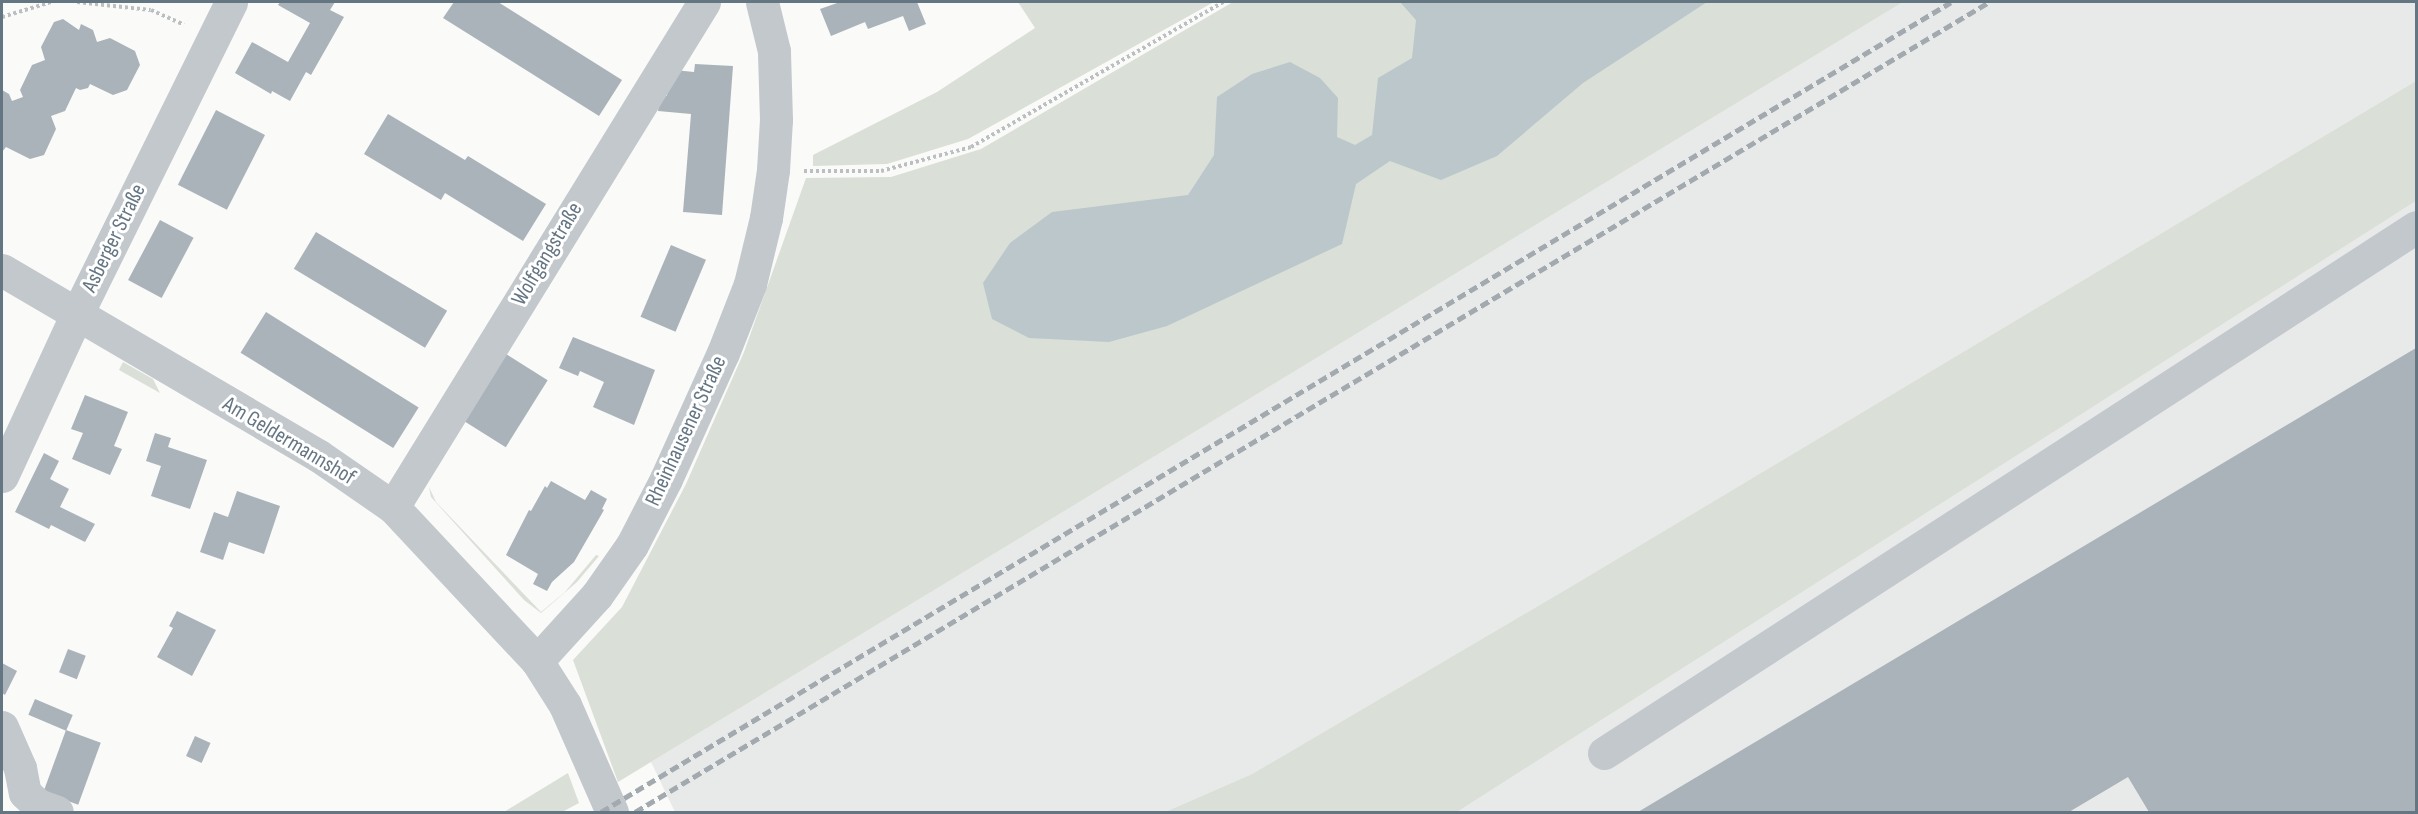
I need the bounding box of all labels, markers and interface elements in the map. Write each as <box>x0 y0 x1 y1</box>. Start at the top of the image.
street label: Asberger Straße <box>76 180 152 296</box>
street label: Wolfgangstraße <box>506 198 588 310</box>
street label: Rheinhausener Straße <box>640 352 732 510</box>
street label: Am Geldermannshof <box>218 391 360 491</box>

